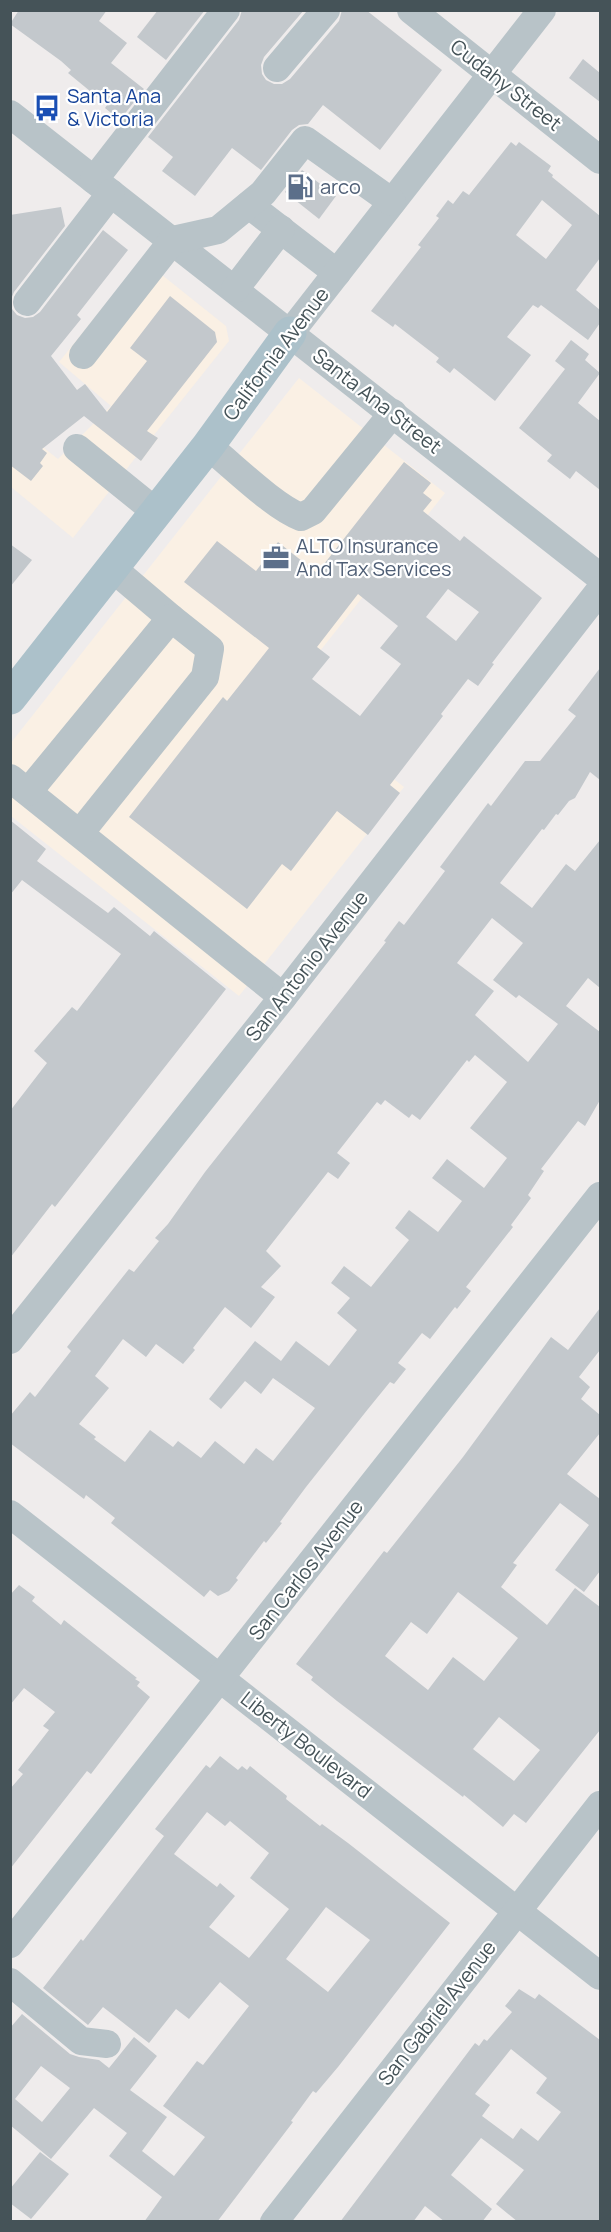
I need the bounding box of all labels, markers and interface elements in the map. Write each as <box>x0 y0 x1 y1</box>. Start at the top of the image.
street label: Cudahy Street <box>445 33 568 137</box>
place label: Santa Ana & Victoria <box>67 82 161 132</box>
bus stop icon: Santa Ana & Victoria <box>32 93 62 123</box>
fuel station icon: arco <box>285 172 315 202</box>
place label: arco <box>320 173 361 200</box>
street label: California Avenue <box>216 281 335 426</box>
street label: Santa Ana Street <box>307 342 447 460</box>
place label: ALTO Insurance And Tax Services <box>296 532 452 582</box>
office icon: ALTO Insurance And Tax Services <box>261 543 291 573</box>
street label: San Antonio Avenue <box>239 885 374 1047</box>
street label: San Carlos Avenue <box>242 1494 369 1646</box>
street label: Liberty Boulevard <box>235 1685 377 1804</box>
street label: San Gabriel Avenue <box>371 1935 502 2091</box>

